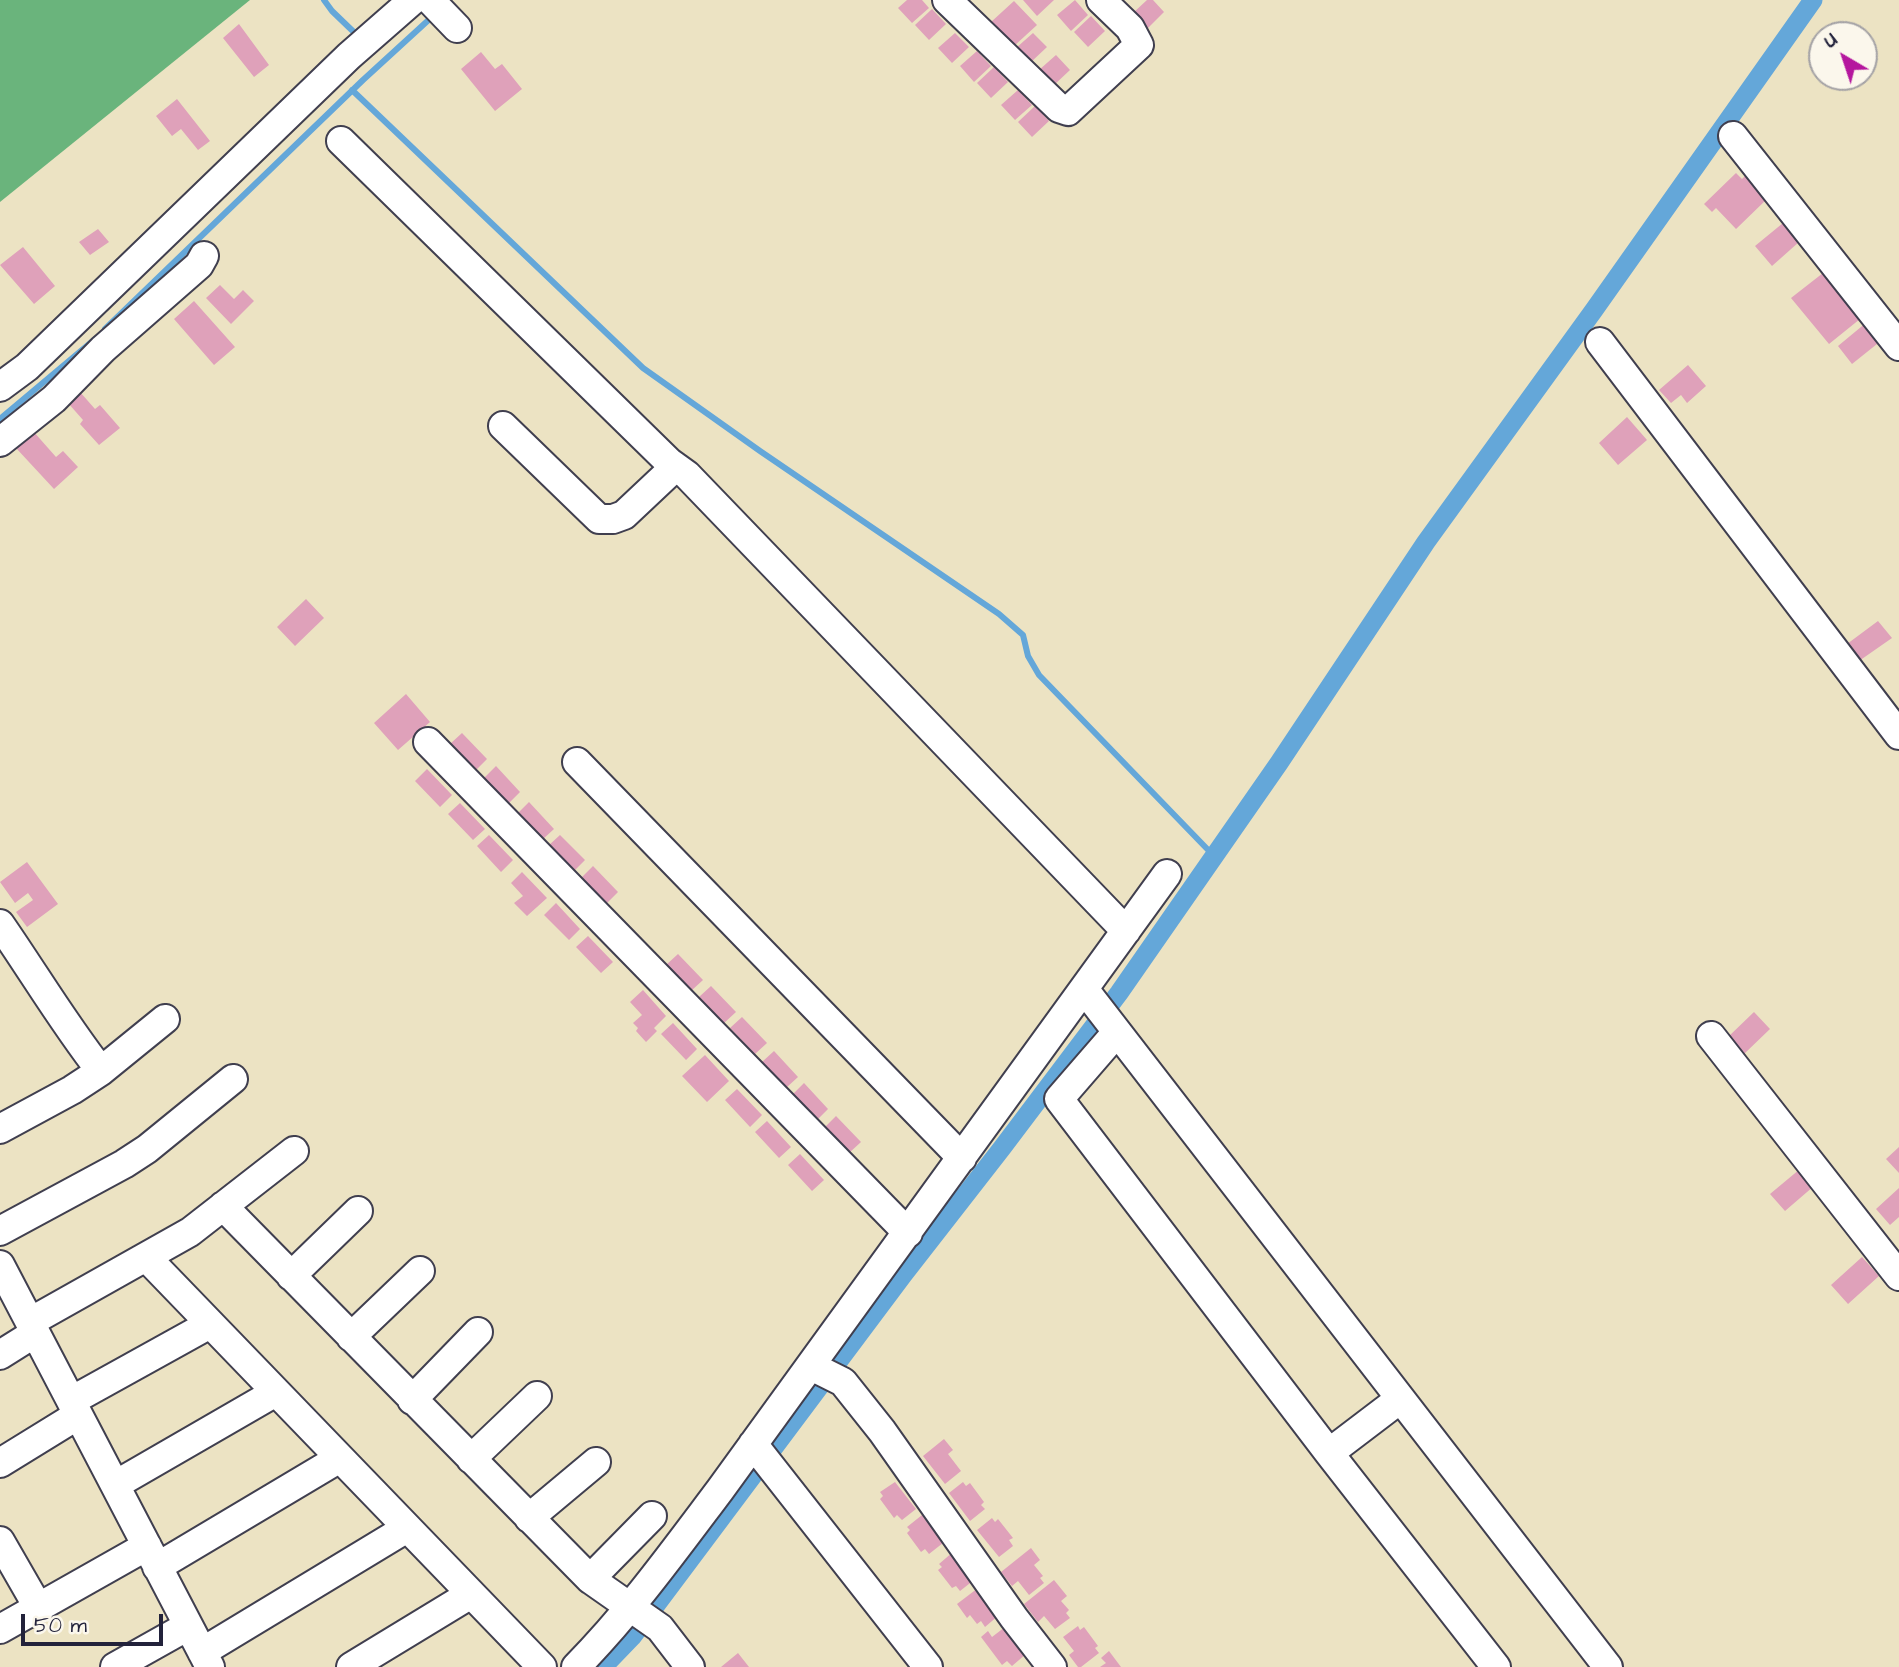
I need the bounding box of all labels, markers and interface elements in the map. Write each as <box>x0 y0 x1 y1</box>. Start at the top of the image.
north arrow <box>1808 21 1878 91</box>
text: U <box>1818 27 1843 55</box>
scale bar <box>24 1600 166 1644</box>
text: 50 m <box>34 1611 87 1640</box>

